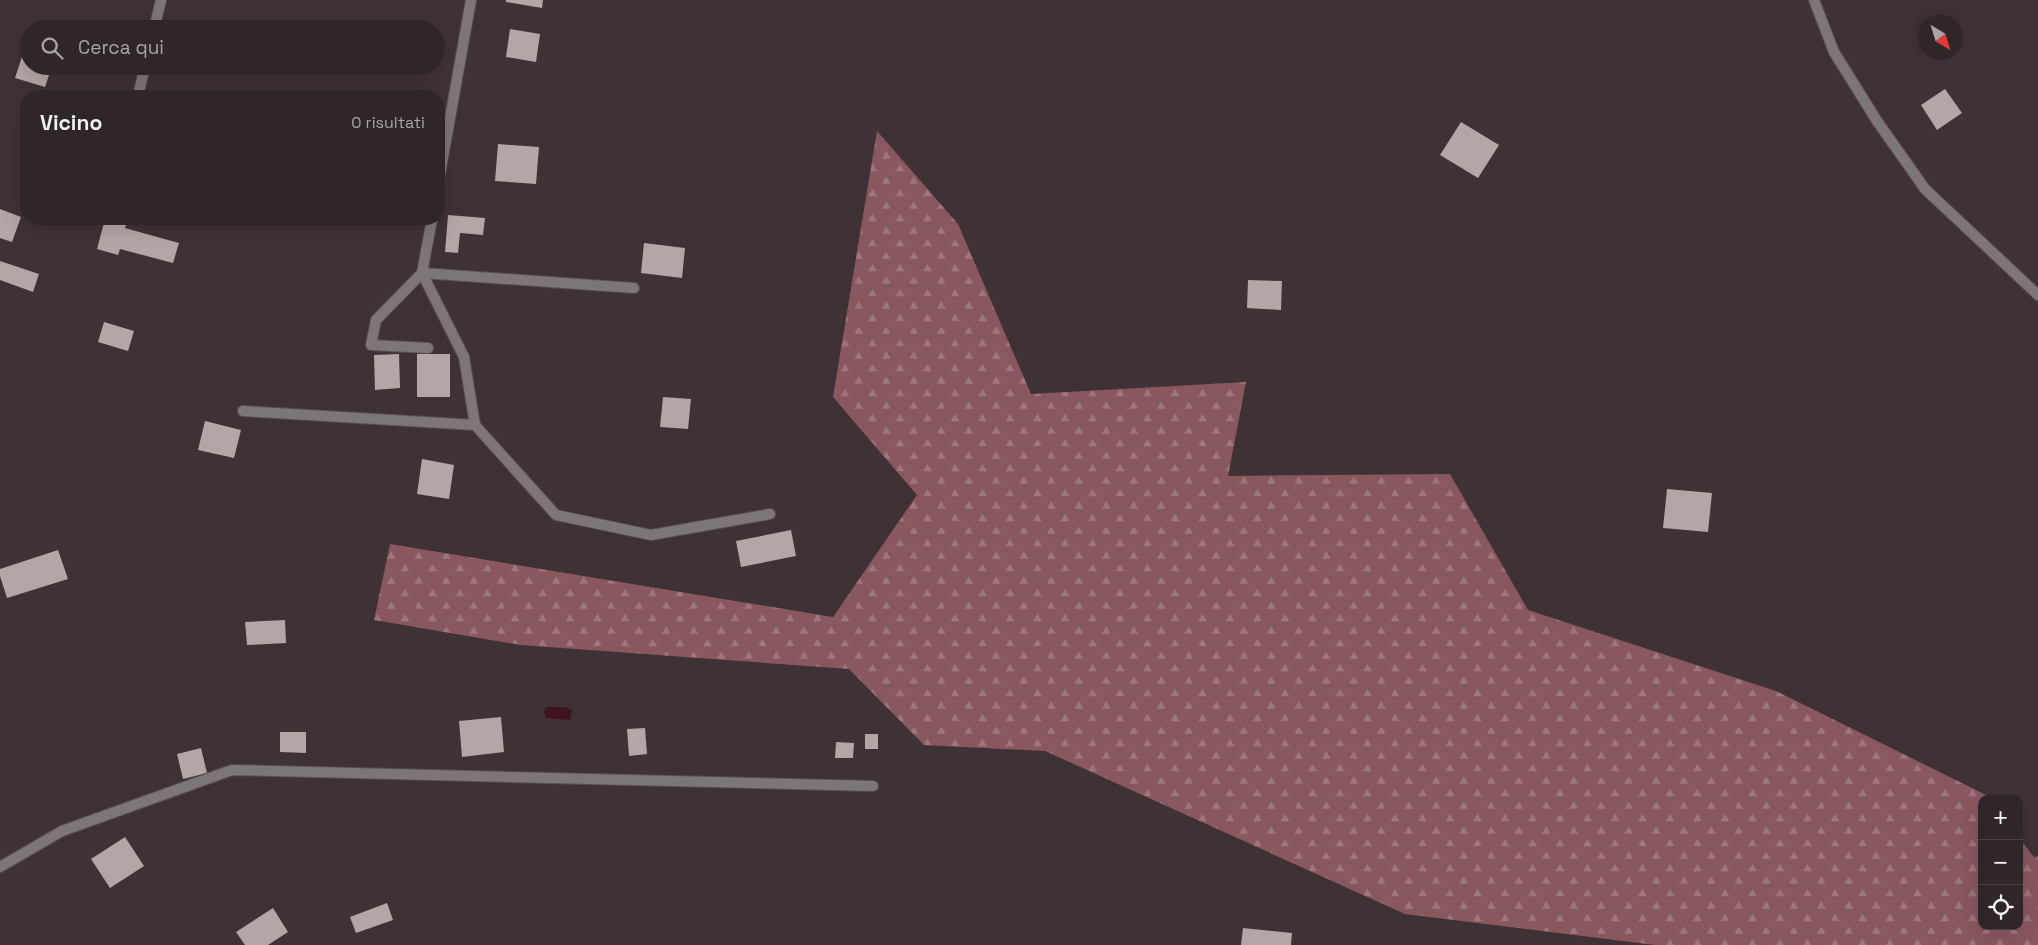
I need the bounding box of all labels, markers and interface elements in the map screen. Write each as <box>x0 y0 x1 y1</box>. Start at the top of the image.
north arrow <box>1918 15 1963 60</box>
search box <box>20 20 445 75</box>
icon: search <box>38 34 66 62</box>
text: Cerca qui <box>78 35 164 60</box>
text: Vicino <box>40 109 102 136</box>
text: 0 risultati <box>351 112 425 133</box>
map controls <box>1978 795 2023 930</box>
button: + <box>1978 795 2023 840</box>
button: − <box>1978 840 2023 885</box>
button: locate <box>1978 885 2023 930</box>

